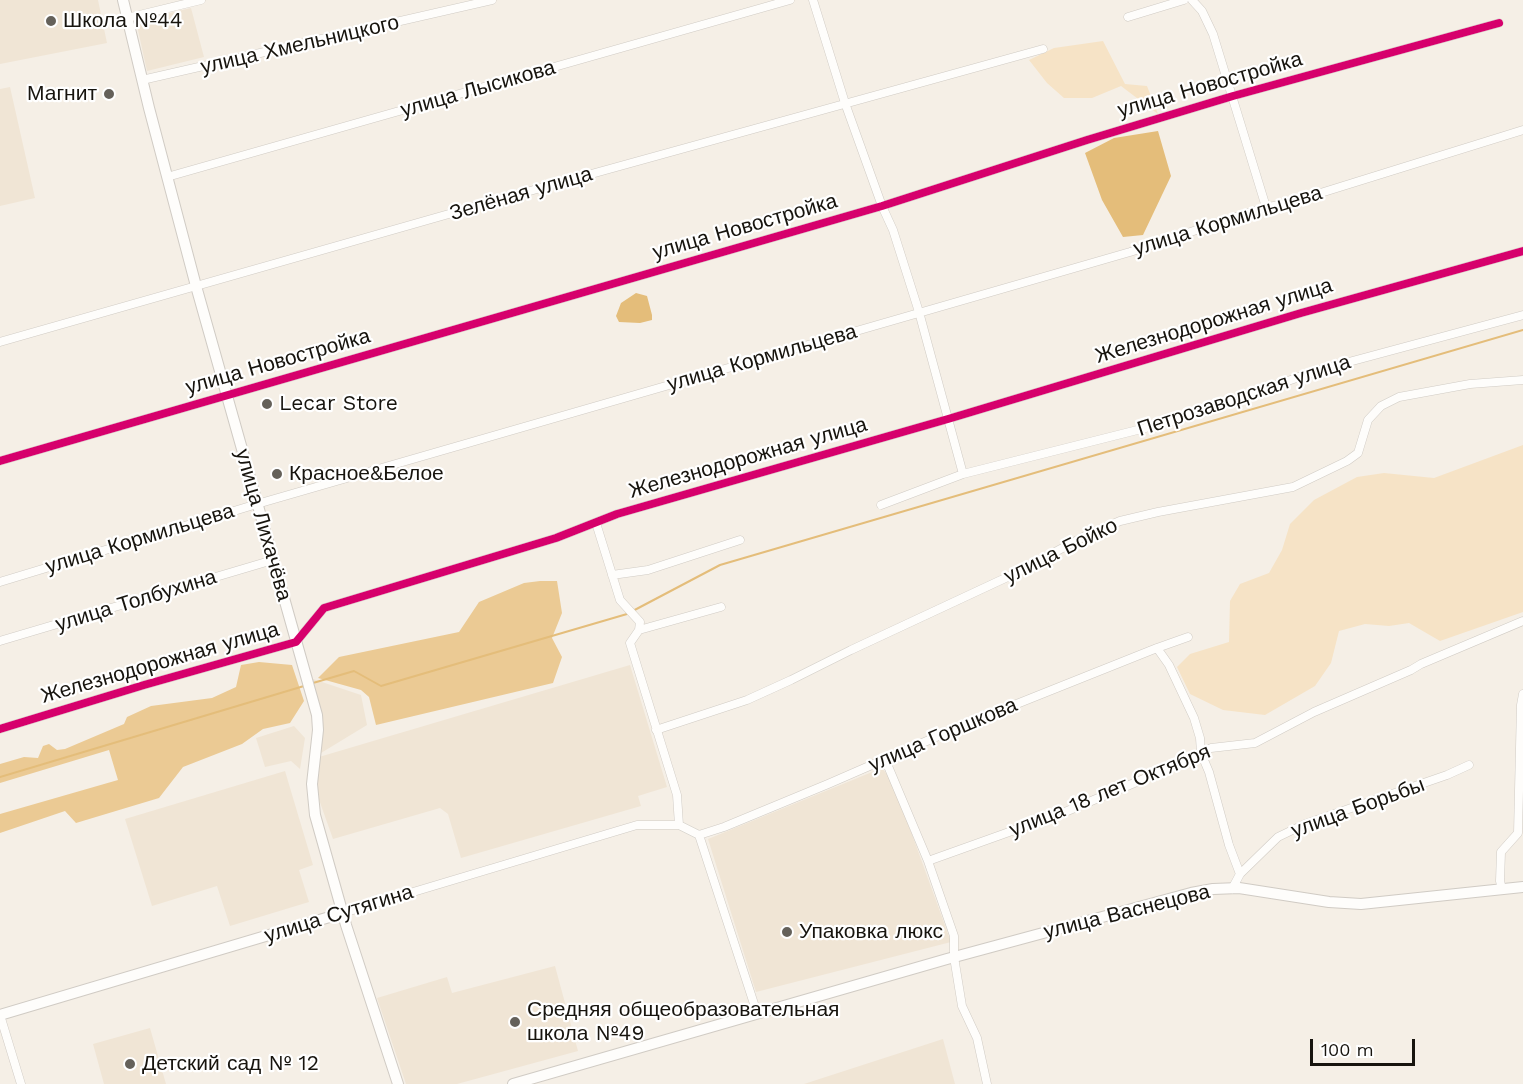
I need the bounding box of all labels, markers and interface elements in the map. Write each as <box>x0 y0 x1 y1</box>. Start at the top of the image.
place label: Школа №44 <box>63 8 183 34</box>
street label: улица Хмельницкого <box>198 10 402 80</box>
marker: Школа №44 <box>44 14 58 28</box>
street label: улица Новостройка <box>1115 47 1305 123</box>
street label: улица Лысикова <box>398 55 558 123</box>
place label: Магнит <box>27 81 97 107</box>
marker: Магнит <box>102 87 116 101</box>
street label: Зелёная улица <box>447 162 595 226</box>
street label: улица Кормильцева <box>1131 180 1325 262</box>
street label: улица Новостройка <box>650 189 840 265</box>
street label: Железнодорожная улица <box>1092 273 1336 369</box>
street label: улица Кормильцева <box>664 319 860 397</box>
street label: улица Новостройка <box>183 324 373 400</box>
street label: Петрозаводская улица <box>1134 350 1354 442</box>
place label: Lecar Store <box>279 391 398 417</box>
marker: Lecar Store <box>260 397 274 411</box>
street label: Железнодорожная улица <box>626 412 870 504</box>
street label: улица Лихачёва <box>229 446 297 604</box>
place label: Красное&Белое <box>289 461 444 487</box>
marker: Красное&Белое <box>270 467 284 481</box>
street label: улица Кормильцева <box>43 498 237 580</box>
street label: улица Бойко <box>1000 513 1122 589</box>
street label: улица Толбухина <box>52 565 220 637</box>
street label: Железнодорожная улица <box>38 617 282 709</box>
street label: улица Горшкова <box>865 692 1021 778</box>
street label: улица 18 лет Октября <box>1006 739 1214 843</box>
street label: улица Борьбы <box>1288 772 1428 844</box>
street label: улица Сутягина <box>262 879 416 949</box>
street label: улица Васнецова <box>1041 879 1213 945</box>
place label: Упаковка люкс <box>799 919 943 945</box>
marker: Упаковка люкс <box>780 925 794 939</box>
place label: Средняя общеобразовательная школа №49 <box>527 997 839 1047</box>
marker: Средняя общеобразовательная школа №49 <box>508 1015 522 1029</box>
scale bar <box>1313 1027 1418 1065</box>
text: 100 m <box>1321 1039 1374 1060</box>
place label: Детский сад № 12 <box>142 1051 319 1077</box>
marker: Детский сад № 12 <box>123 1057 137 1071</box>

